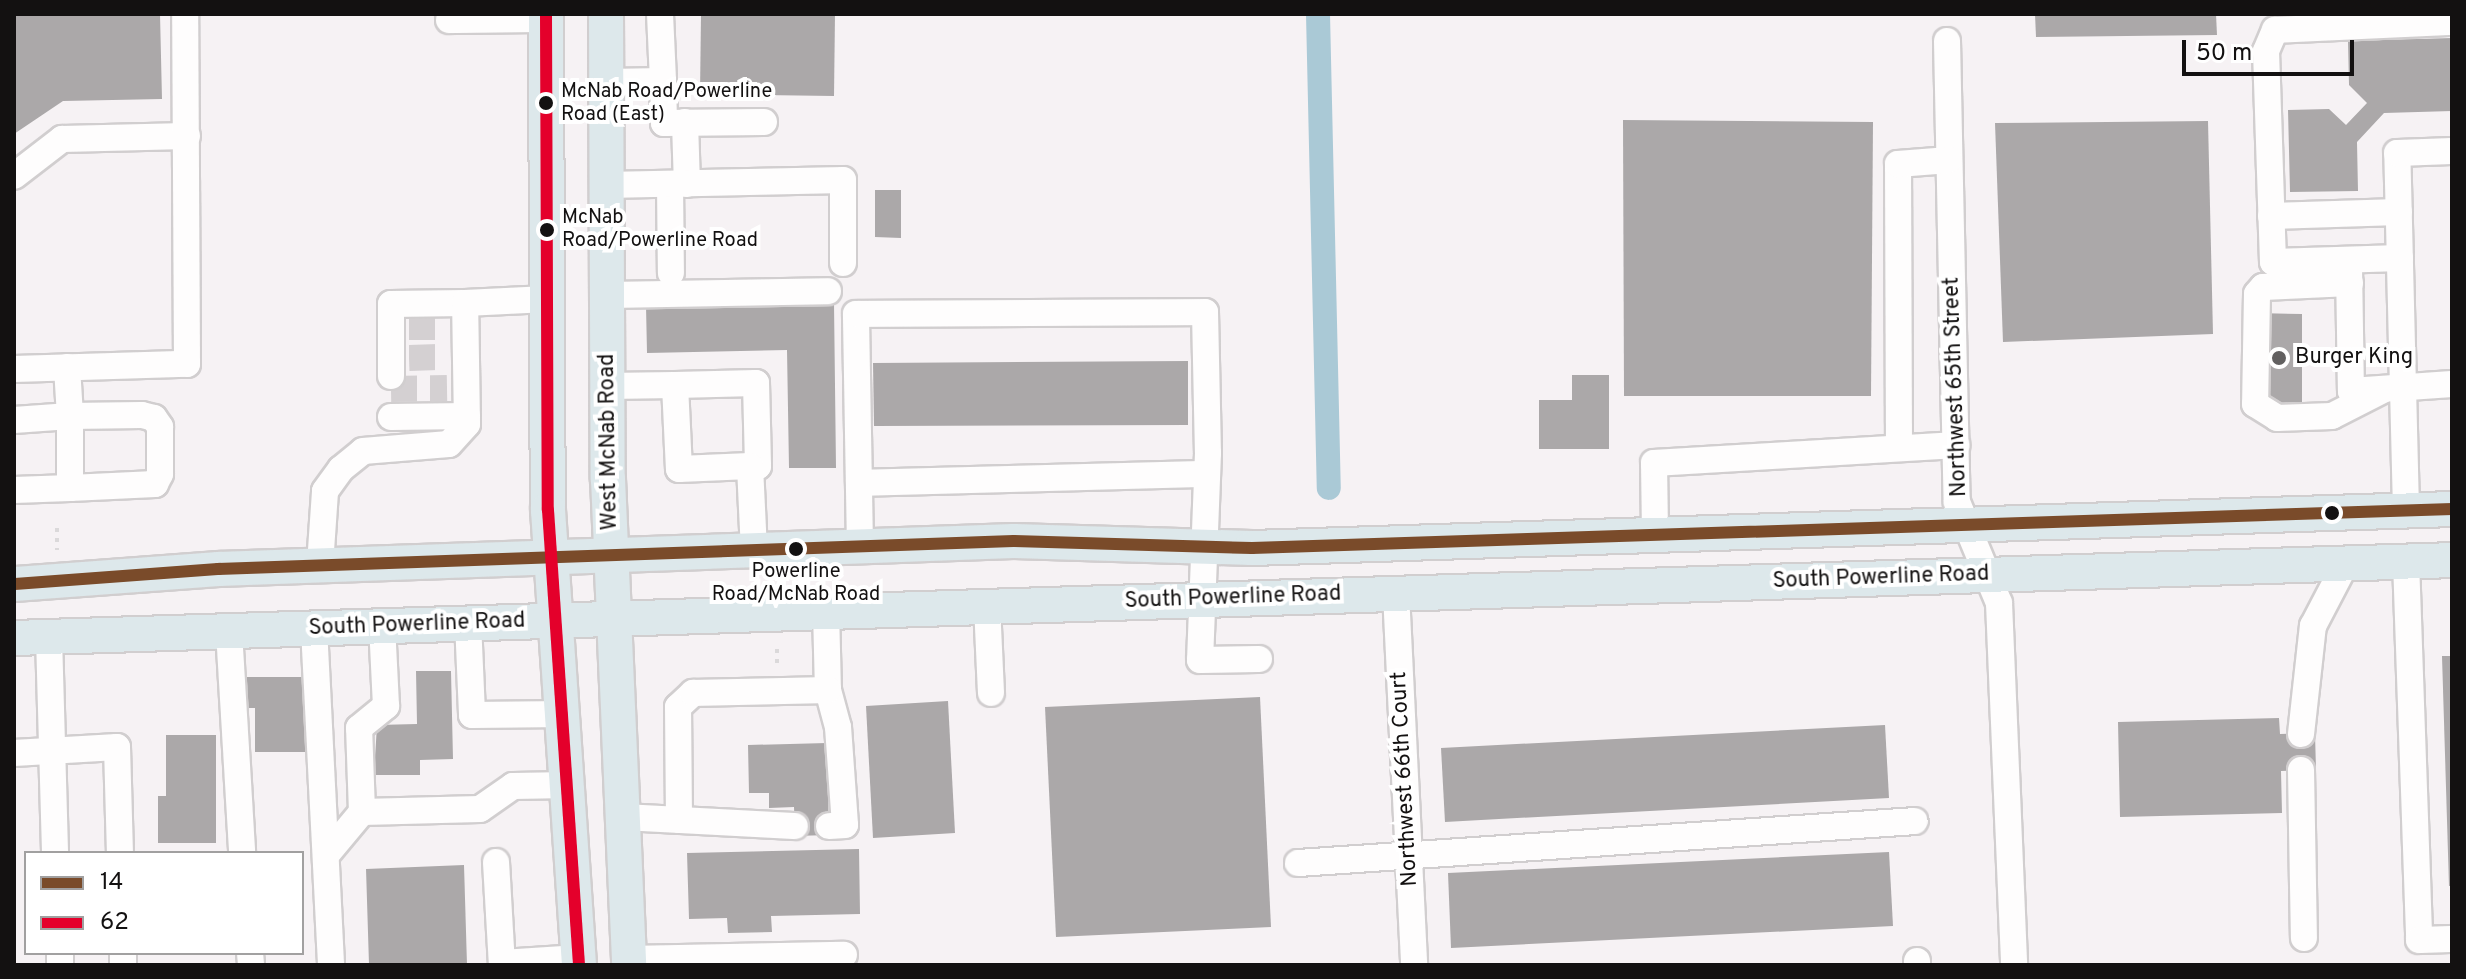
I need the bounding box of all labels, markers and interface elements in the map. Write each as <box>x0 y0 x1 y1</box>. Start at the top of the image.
scale bar <box>2186 24 2358 74</box>
text: 50 m <box>2196 39 2252 69</box>
place label: McNab Road/Powerline Road (East) <box>561 80 772 127</box>
marker: McNab Road/Powerline Road (East) <box>538 95 554 111</box>
place label: McNab Road/Powerline Road <box>562 206 758 253</box>
marker: McNab Road/Powerline Road <box>539 222 555 238</box>
street label: Northwest 65th Street <box>1939 276 1973 498</box>
place label: Burger King <box>2295 345 2413 371</box>
marker: Burger King <box>2270 349 2288 367</box>
street label: West McNab Road <box>594 353 624 531</box>
unlabelled marker <box>2324 505 2340 521</box>
marker: Powerline Road/McNab Road <box>788 541 804 557</box>
place label: Powerline Road/McNab Road <box>712 560 880 607</box>
street label: South Powerline Road <box>1772 561 1990 595</box>
street label: South Powerline Road <box>1124 581 1342 615</box>
street label: South Powerline Road <box>308 608 526 642</box>
street label: Northwest 66th Court <box>1386 671 1424 887</box>
legend <box>24 851 304 955</box>
text: 14 <box>100 868 123 898</box>
text: 62 <box>100 908 129 938</box>

